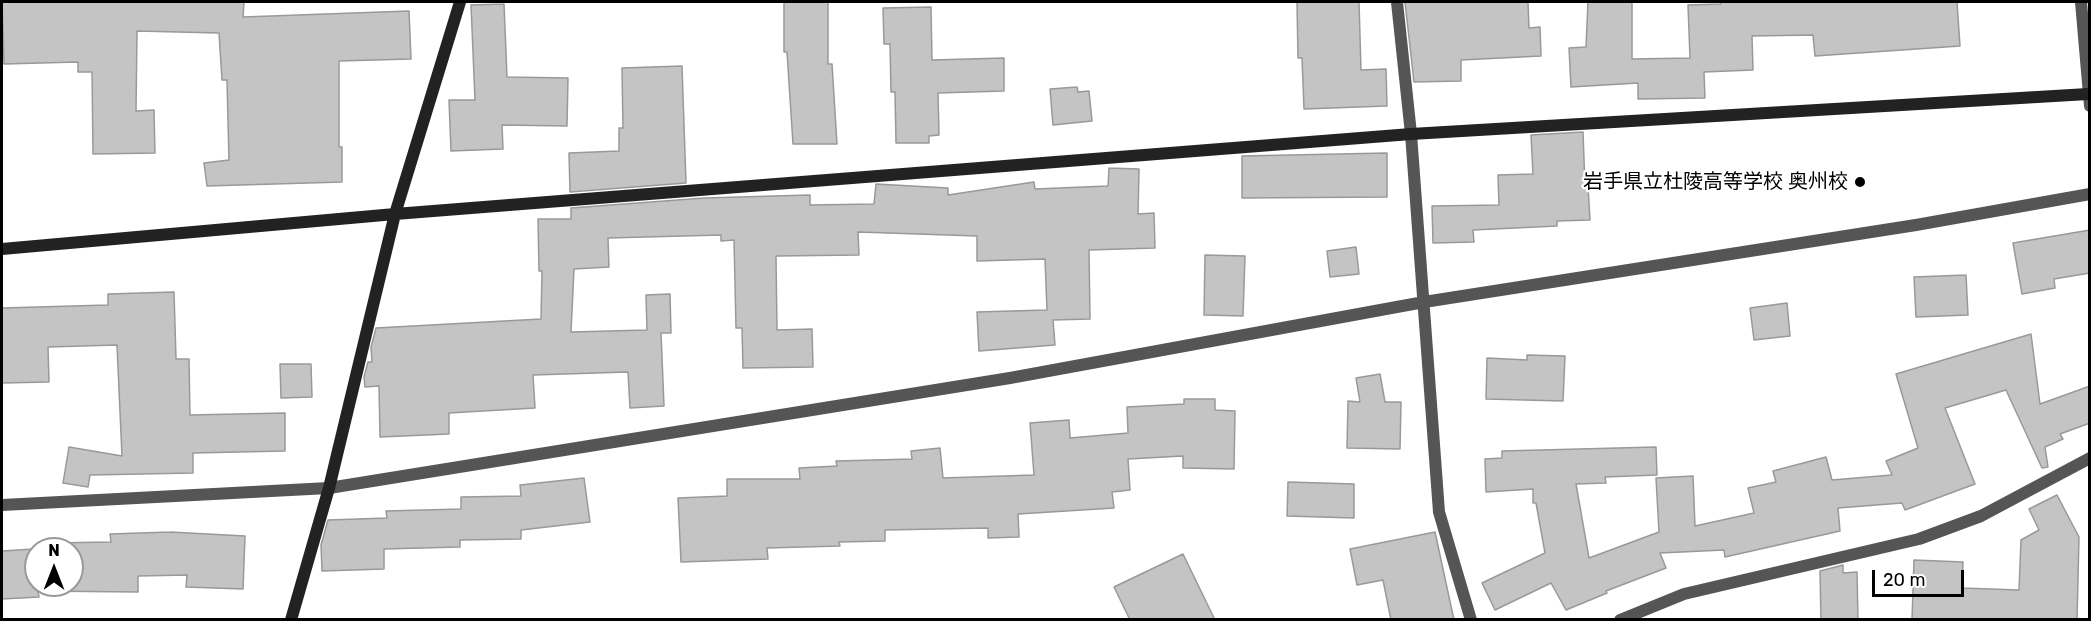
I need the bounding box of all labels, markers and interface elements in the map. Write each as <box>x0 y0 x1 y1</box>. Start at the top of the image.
place label: 岩手県立杜陵高等学校 奥州校 <box>1583 170 1848 194</box>
marker: 岩手県立杜陵高等学校 奥州校 <box>1853 175 1867 189</box>
north arrow <box>24 537 84 597</box>
text: N <box>48 541 60 560</box>
scale bar <box>1875 558 1966 596</box>
text: 20 m <box>1883 569 1925 591</box>

